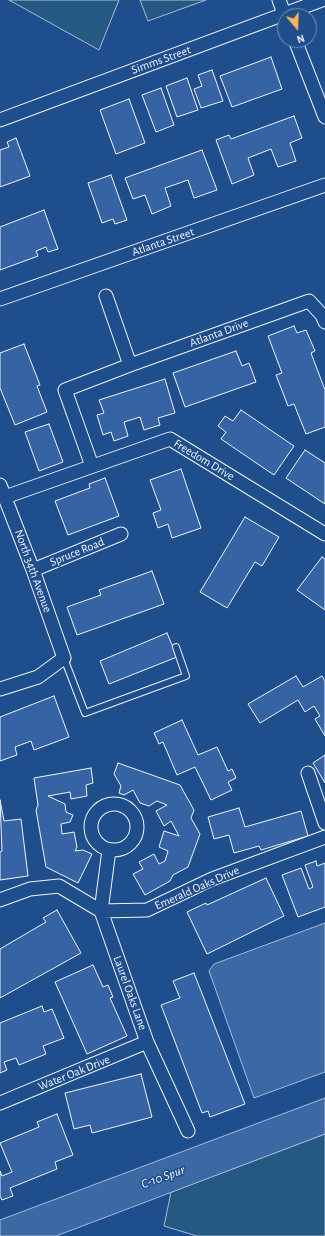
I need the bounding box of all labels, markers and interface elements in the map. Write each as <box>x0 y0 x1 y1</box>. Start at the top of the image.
north arrow <box>277 8 317 48</box>
text: N <box>295 32 306 45</box>
street label: Simms Street <box>129 43 193 77</box>
street label: Atlanta Street <box>130 225 196 259</box>
street label: Atlanta Drive <box>188 316 250 350</box>
street label: Freedom Drive <box>171 436 237 484</box>
street label: North 34th Avenue <box>11 527 55 615</box>
street label: Spruce Road <box>48 535 106 569</box>
street label: Emerald Oaks Drive <box>152 863 242 913</box>
street label: Laurel Oaks Lane <box>110 954 150 1032</box>
street label: Water Oak Drive <box>36 1052 112 1094</box>
water label: C-10 Spur <box>139 1162 187 1192</box>

